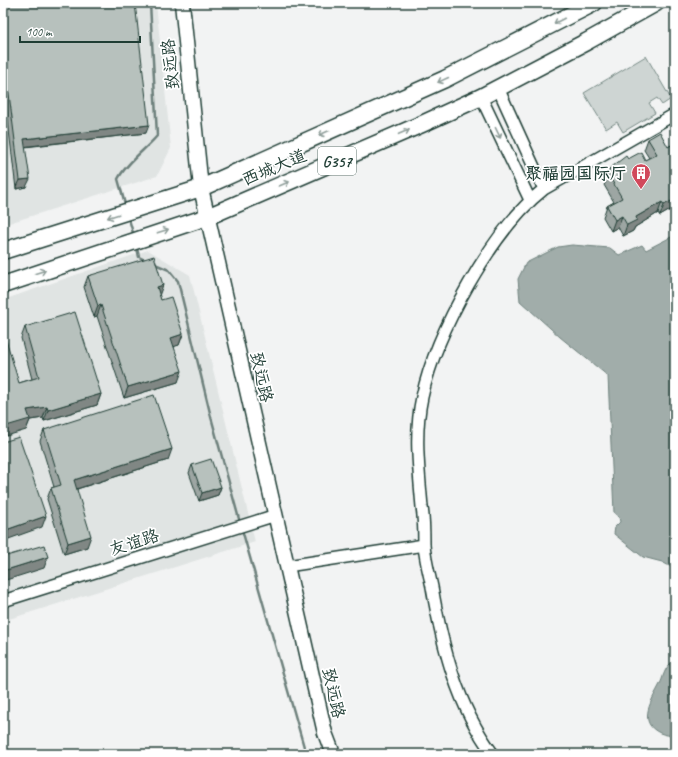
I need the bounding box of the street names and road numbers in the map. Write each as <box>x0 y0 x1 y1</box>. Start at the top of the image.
street label: 致远路 <box>157 37 184 90</box>
street label: 西城大道 <box>239 145 310 190</box>
road number: G357 <box>318 147 356 175</box>
street label: 致远路 <box>246 350 277 404</box>
street label: 友谊路 <box>107 525 162 560</box>
street label: 致远路 <box>318 666 349 720</box>

